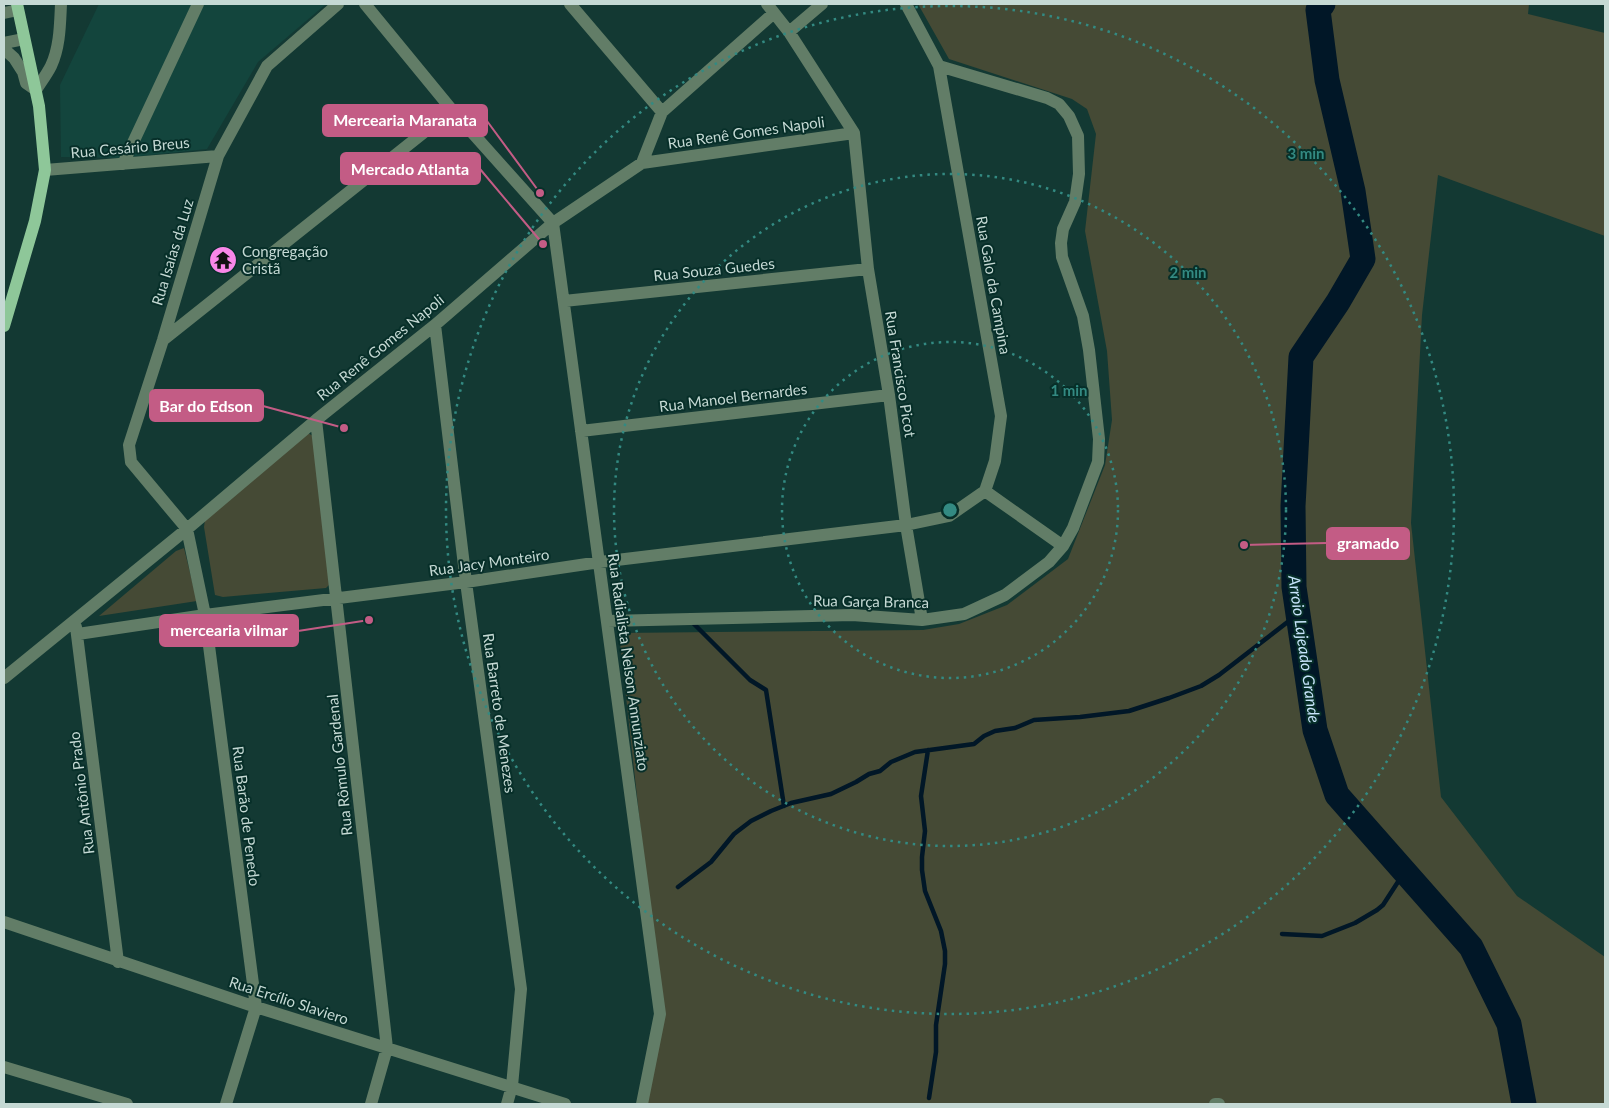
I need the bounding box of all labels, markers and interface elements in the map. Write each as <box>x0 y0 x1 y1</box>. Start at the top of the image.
callout: Mercearia Maranata <box>323 105 487 136</box>
text: Mercearia Maranata <box>333 110 477 129</box>
street label: Rua Renê Gomes Napoli <box>666 112 826 152</box>
street label: Rua Cesário Breus <box>70 133 190 161</box>
text: 3 min <box>1287 144 1325 162</box>
callout: Mercado Atlanta <box>341 153 480 184</box>
text: Mercado Atlanta <box>351 159 469 178</box>
street label: Rua Isaías da Luz <box>147 196 197 307</box>
street label: Rua Galo da Campina <box>973 214 1015 356</box>
place label: Congregação Cristã <box>242 242 328 277</box>
temple icon: Congregação Cristã <box>208 245 238 275</box>
street label: Rua Souza Guedes <box>653 254 775 284</box>
text: 2 min <box>1169 263 1207 281</box>
street label: Rua Renê Gomes Napoli <box>313 290 447 404</box>
street label: Rua Francisco Picot <box>882 310 920 439</box>
street label: Rua Manoel Bernardes <box>658 379 808 415</box>
text: 1 min <box>1050 381 1088 399</box>
callout: Bar do Edson <box>150 390 263 421</box>
text: Bar do Edson <box>159 396 253 415</box>
centre of rings <box>941 501 959 519</box>
callout: gramado <box>1327 528 1409 559</box>
text: gramado <box>1337 533 1399 552</box>
street label: Rua Jacy Monteiro <box>428 545 550 579</box>
street label: Rua Radialista Nelson Annunziato <box>605 552 653 772</box>
water label: Arroio Lajeado Grande <box>1285 573 1325 724</box>
street label: Rua Garça Branca <box>813 591 929 611</box>
callout: mercearia vilmar <box>160 615 298 646</box>
text: mercearia vilmar <box>170 620 288 639</box>
street label: Rua Barreto de Menezes <box>480 632 520 794</box>
street label: Rua Rômulo Gardenal <box>323 693 355 837</box>
street label: Rua Antônio Prado <box>65 731 97 855</box>
street label: Rua Barão de Penedo <box>229 745 265 887</box>
street label: Rua Ercílio Slaviero <box>227 972 351 1028</box>

